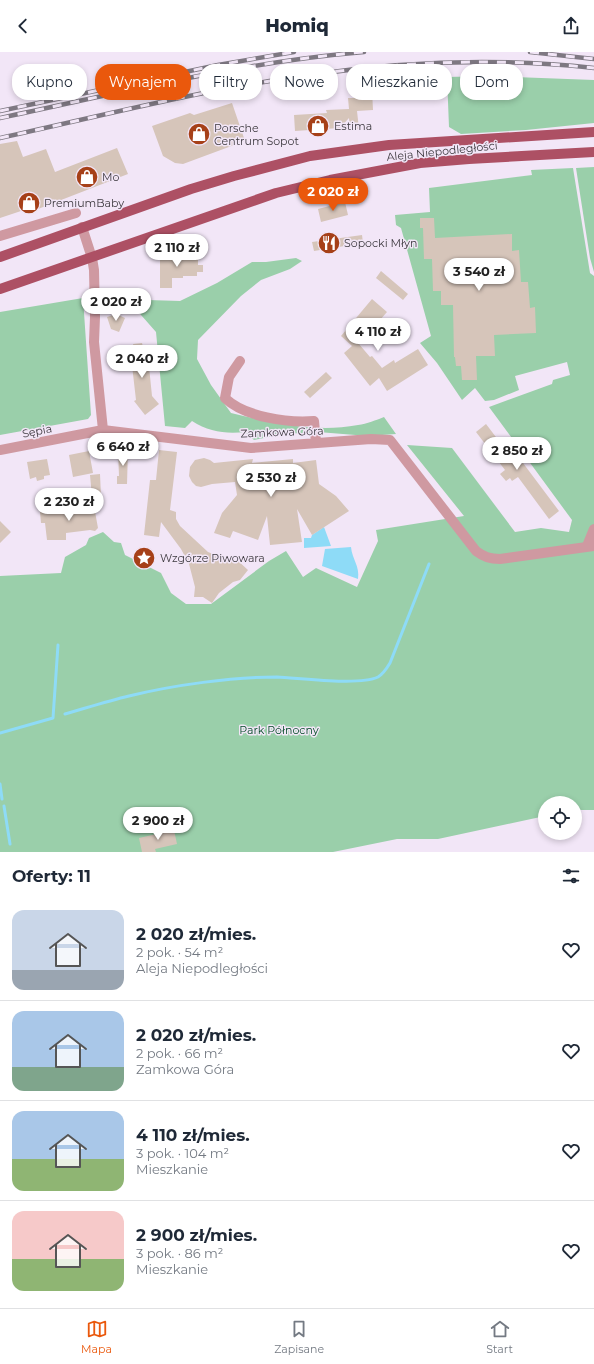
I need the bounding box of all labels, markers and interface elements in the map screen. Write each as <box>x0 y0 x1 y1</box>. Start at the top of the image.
icon: back <box>12 15 34 37</box>
text: Homiq <box>265 15 329 37</box>
icon: share <box>560 15 582 37</box>
chip: Kupno <box>12 64 87 100</box>
chip: Wynajem <box>95 64 191 100</box>
chip: Filtry <box>199 64 262 100</box>
chip: Nowe <box>270 64 338 100</box>
chip: Mieszkanie <box>346 64 452 100</box>
chip: Dom <box>460 64 523 100</box>
shop icon: Estima <box>305 113 331 139</box>
place label: Estima <box>334 119 372 133</box>
shop icon: Porsche Centrum Sopot <box>186 121 212 147</box>
place label: Porsche Centrum Sopot <box>214 121 299 148</box>
street label: Aleja Niepodległości <box>386 138 498 164</box>
shop icon: Mo <box>74 164 100 190</box>
place label: Mo <box>102 170 120 184</box>
pin: 2 020 zł <box>292 178 374 212</box>
text: 2 020 zł <box>307 183 359 199</box>
shop icon: PremiumBaby <box>16 190 42 216</box>
place label: PremiumBaby <box>44 196 124 210</box>
restaurant icon: Sopocki Młyn <box>316 230 342 256</box>
pin: 2 110 zł <box>136 234 218 268</box>
place label: Sopocki Młyn <box>344 236 418 250</box>
text: 2 110 zł <box>154 239 200 255</box>
pin: 3 540 zł <box>438 258 520 292</box>
text: 3 540 zł <box>453 263 505 279</box>
pin: 2 020 zł <box>75 288 157 322</box>
text: 2 020 zł <box>90 293 142 309</box>
pin: 4 110 zł <box>337 318 419 352</box>
text: 4 110 zł <box>355 323 401 339</box>
pin: 2 040 zł <box>101 345 183 379</box>
text: 2 040 zł <box>116 350 168 366</box>
street label: Sępia <box>21 421 53 441</box>
street label: Zamkowa Góra <box>240 424 324 440</box>
pin: 6 640 zł <box>82 433 164 467</box>
pin: 2 850 zł <box>476 437 558 471</box>
text: 6 640 zł <box>96 438 150 454</box>
text: 2 850 zł <box>491 442 543 458</box>
pin: 2 530 zł <box>230 464 312 498</box>
text: 2 530 zł <box>246 469 296 485</box>
pin: 2 230 zł <box>28 488 110 522</box>
text: 2 230 zł <box>44 493 94 509</box>
place icon: Wzgórze Piwowara <box>131 545 157 571</box>
place label: Wzgórze Piwowara <box>160 551 265 565</box>
park label: Park Północny <box>239 723 319 737</box>
map controls <box>538 796 582 840</box>
button: locate <box>538 796 582 840</box>
pin: 2 900 zł <box>117 807 199 841</box>
text: 2 900 zł <box>132 812 184 828</box>
icon: filters <box>560 865 582 887</box>
text: Oferty: 11 <box>12 866 91 886</box>
text: 2 020 zł/mies. <box>136 924 256 944</box>
icon: home <box>44 926 92 974</box>
icon: heart <box>560 939 582 961</box>
text: 2 pok. · 54 m² <box>136 944 223 960</box>
text: Aleja Niepodległości <box>136 960 268 976</box>
text: 2 020 zł/mies. <box>136 1025 256 1045</box>
icon: home <box>44 1027 92 1075</box>
icon: heart <box>560 1040 582 1062</box>
text: 2 pok. · 66 m² <box>136 1045 223 1061</box>
text: Zamkowa Góra <box>136 1061 234 1077</box>
text: 4 110 zł/mies. <box>136 1125 250 1145</box>
icon: home <box>44 1127 92 1175</box>
icon: heart <box>560 1140 582 1162</box>
text: 3 pok. · 104 m² <box>136 1145 229 1161</box>
text: Mieszkanie <box>136 1161 208 1177</box>
text: 2 900 zł/mies. <box>136 1225 257 1245</box>
icon: home <box>44 1227 92 1275</box>
icon: heart <box>560 1240 582 1262</box>
text: 3 pok. · 86 m² <box>136 1245 223 1261</box>
text: Mieszkanie <box>136 1261 208 1277</box>
tab: Mapa <box>81 1318 112 1356</box>
tab: Zapisane <box>274 1318 324 1356</box>
tab: Start <box>486 1318 513 1356</box>

